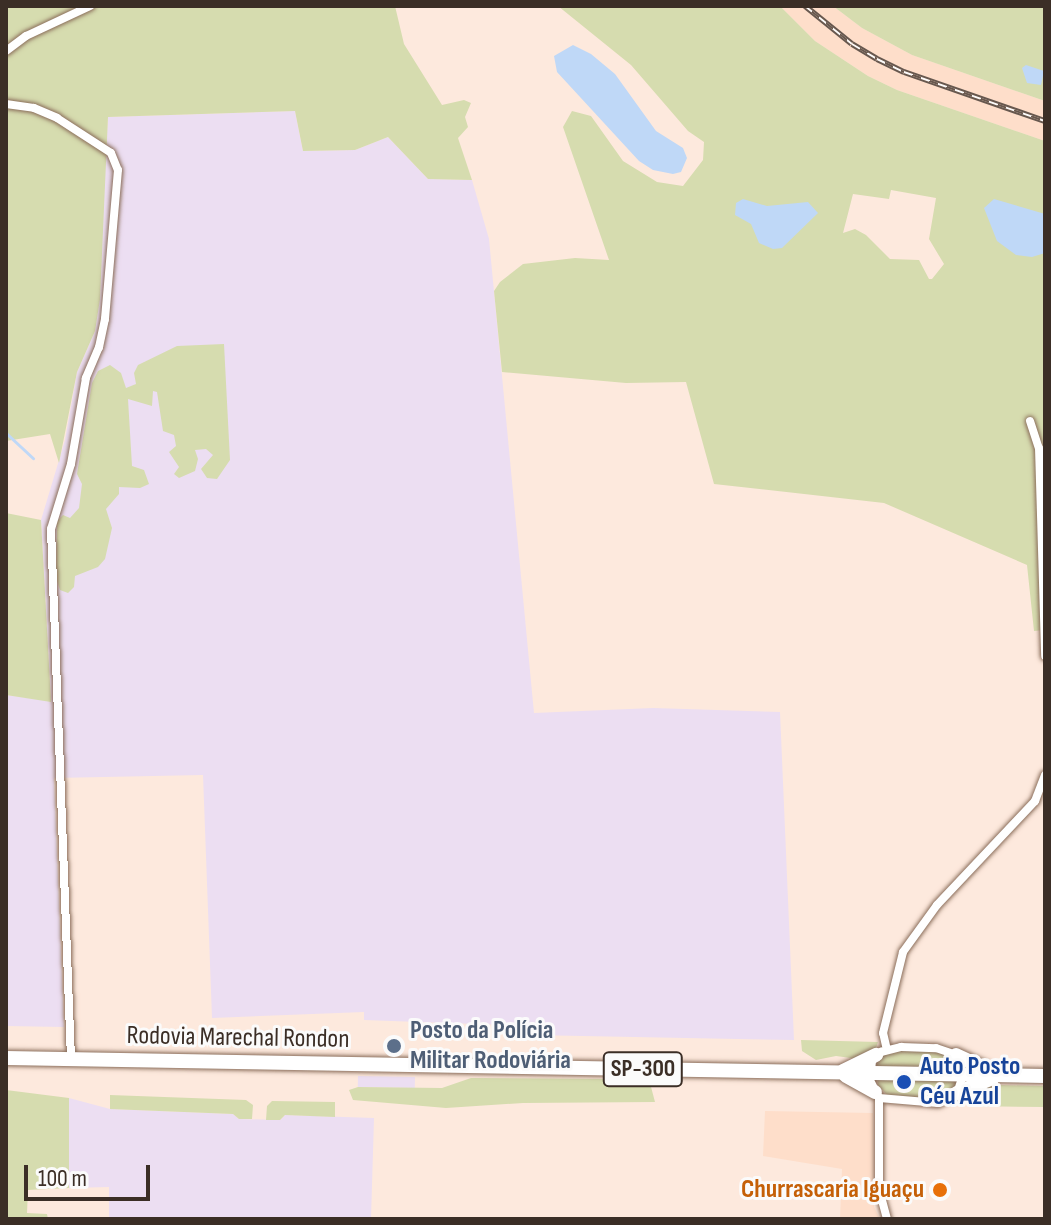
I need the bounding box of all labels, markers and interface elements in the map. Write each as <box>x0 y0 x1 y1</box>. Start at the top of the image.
place label: Posto da Polícia Militar Rodoviária <box>410 1015 571 1076</box>
street label: Rodovia Marechal Rondon <box>126 1020 350 1056</box>
marker: Posto da Polícia Militar Rodoviária <box>385 1037 403 1055</box>
road number: SP-300 <box>601 1049 685 1089</box>
place label: Auto Posto Céu Azul <box>920 1051 1020 1112</box>
marker: Auto Posto Céu Azul <box>895 1073 913 1091</box>
scale bar <box>28 1149 154 1199</box>
text: 100 m <box>38 1164 87 1193</box>
place label: Churrascaria Iguaçu <box>741 1174 924 1206</box>
marker: Churrascaria Iguaçu <box>931 1181 949 1199</box>

